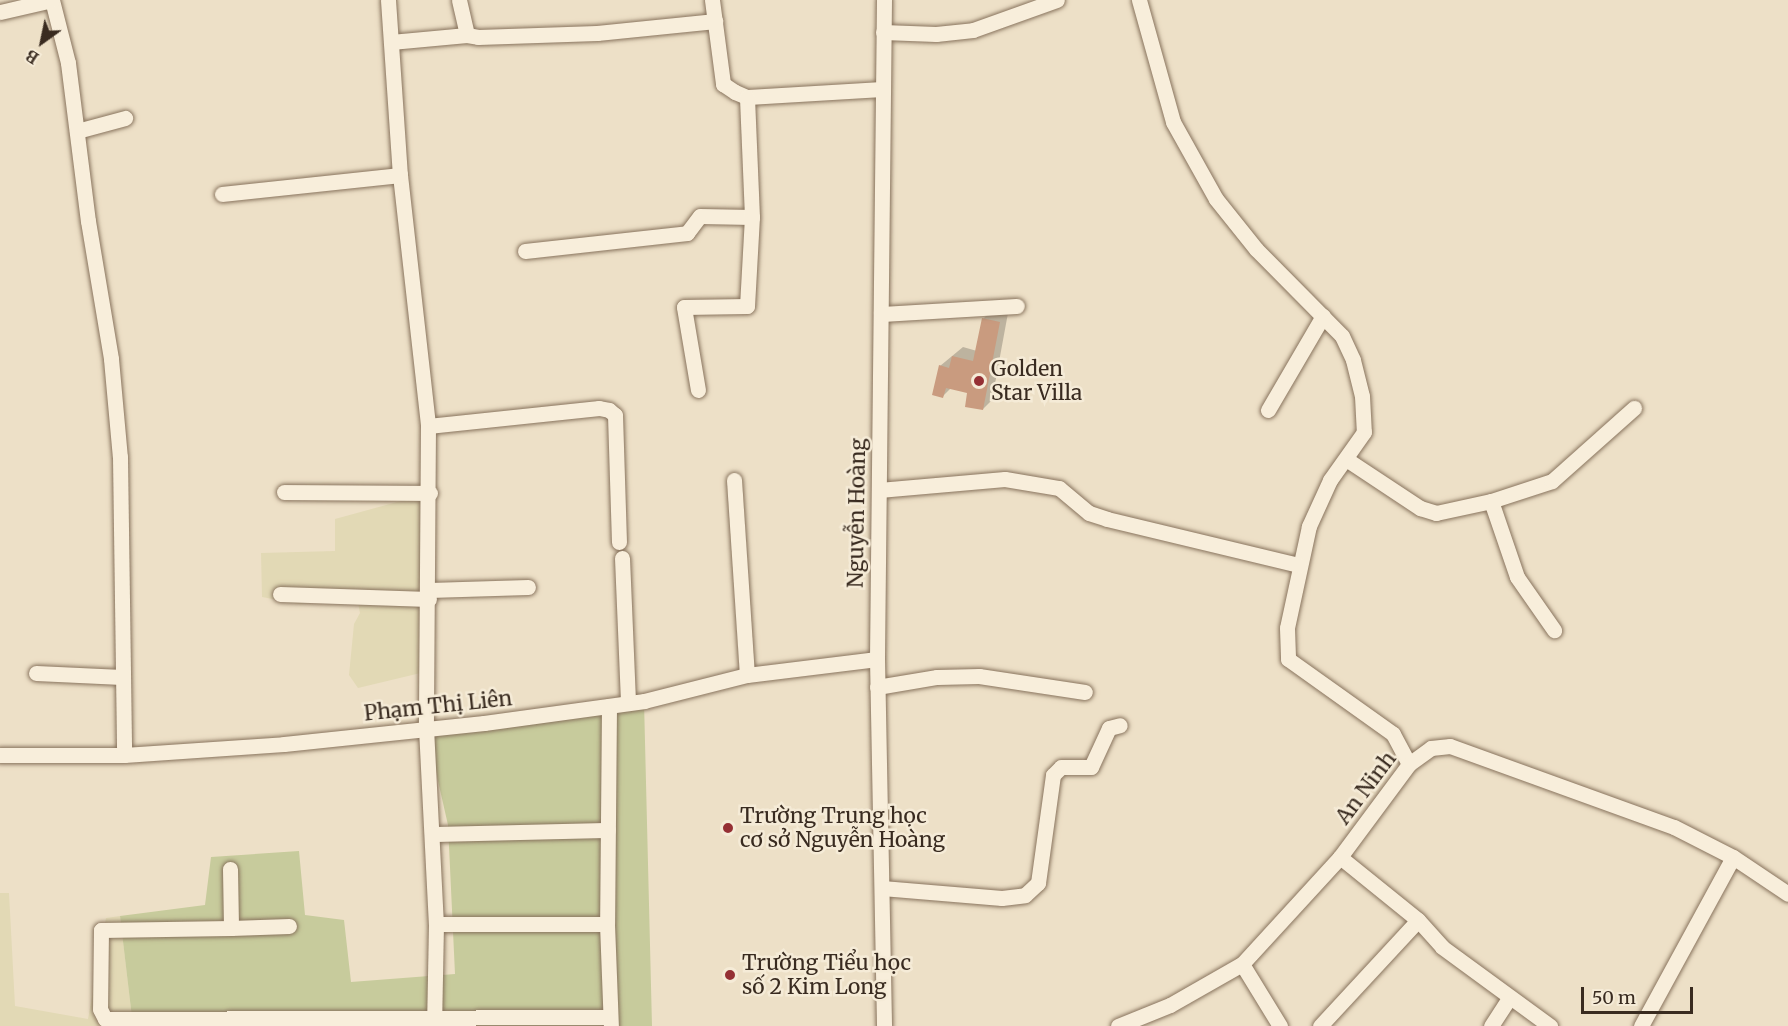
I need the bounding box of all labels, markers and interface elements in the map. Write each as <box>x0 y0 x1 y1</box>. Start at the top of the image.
north arrow <box>12 12 72 72</box>
text: B <box>22 46 42 69</box>
place label: Golden Star Villa <box>991 356 1082 406</box>
marker: Golden Star Villa <box>972 374 986 388</box>
street label: Nguyễn Hoàng <box>843 438 871 588</box>
street label: Phạm Thị Liên <box>363 686 513 726</box>
street label: An Ninh <box>1331 747 1401 829</box>
place label: Trường Trung học cơ sở Nguyễn Hoàng <box>740 803 945 853</box>
marker: Trường Trung học cơ sở Nguyễn Hoàng <box>721 821 735 835</box>
place label: Trường Tiểu học số 2 Kim Long <box>742 950 911 1000</box>
marker: Trường Tiểu học số 2 Kim Long <box>723 968 737 982</box>
scale bar <box>1584 975 1696 1013</box>
text: 50 m <box>1592 986 1636 1009</box>

